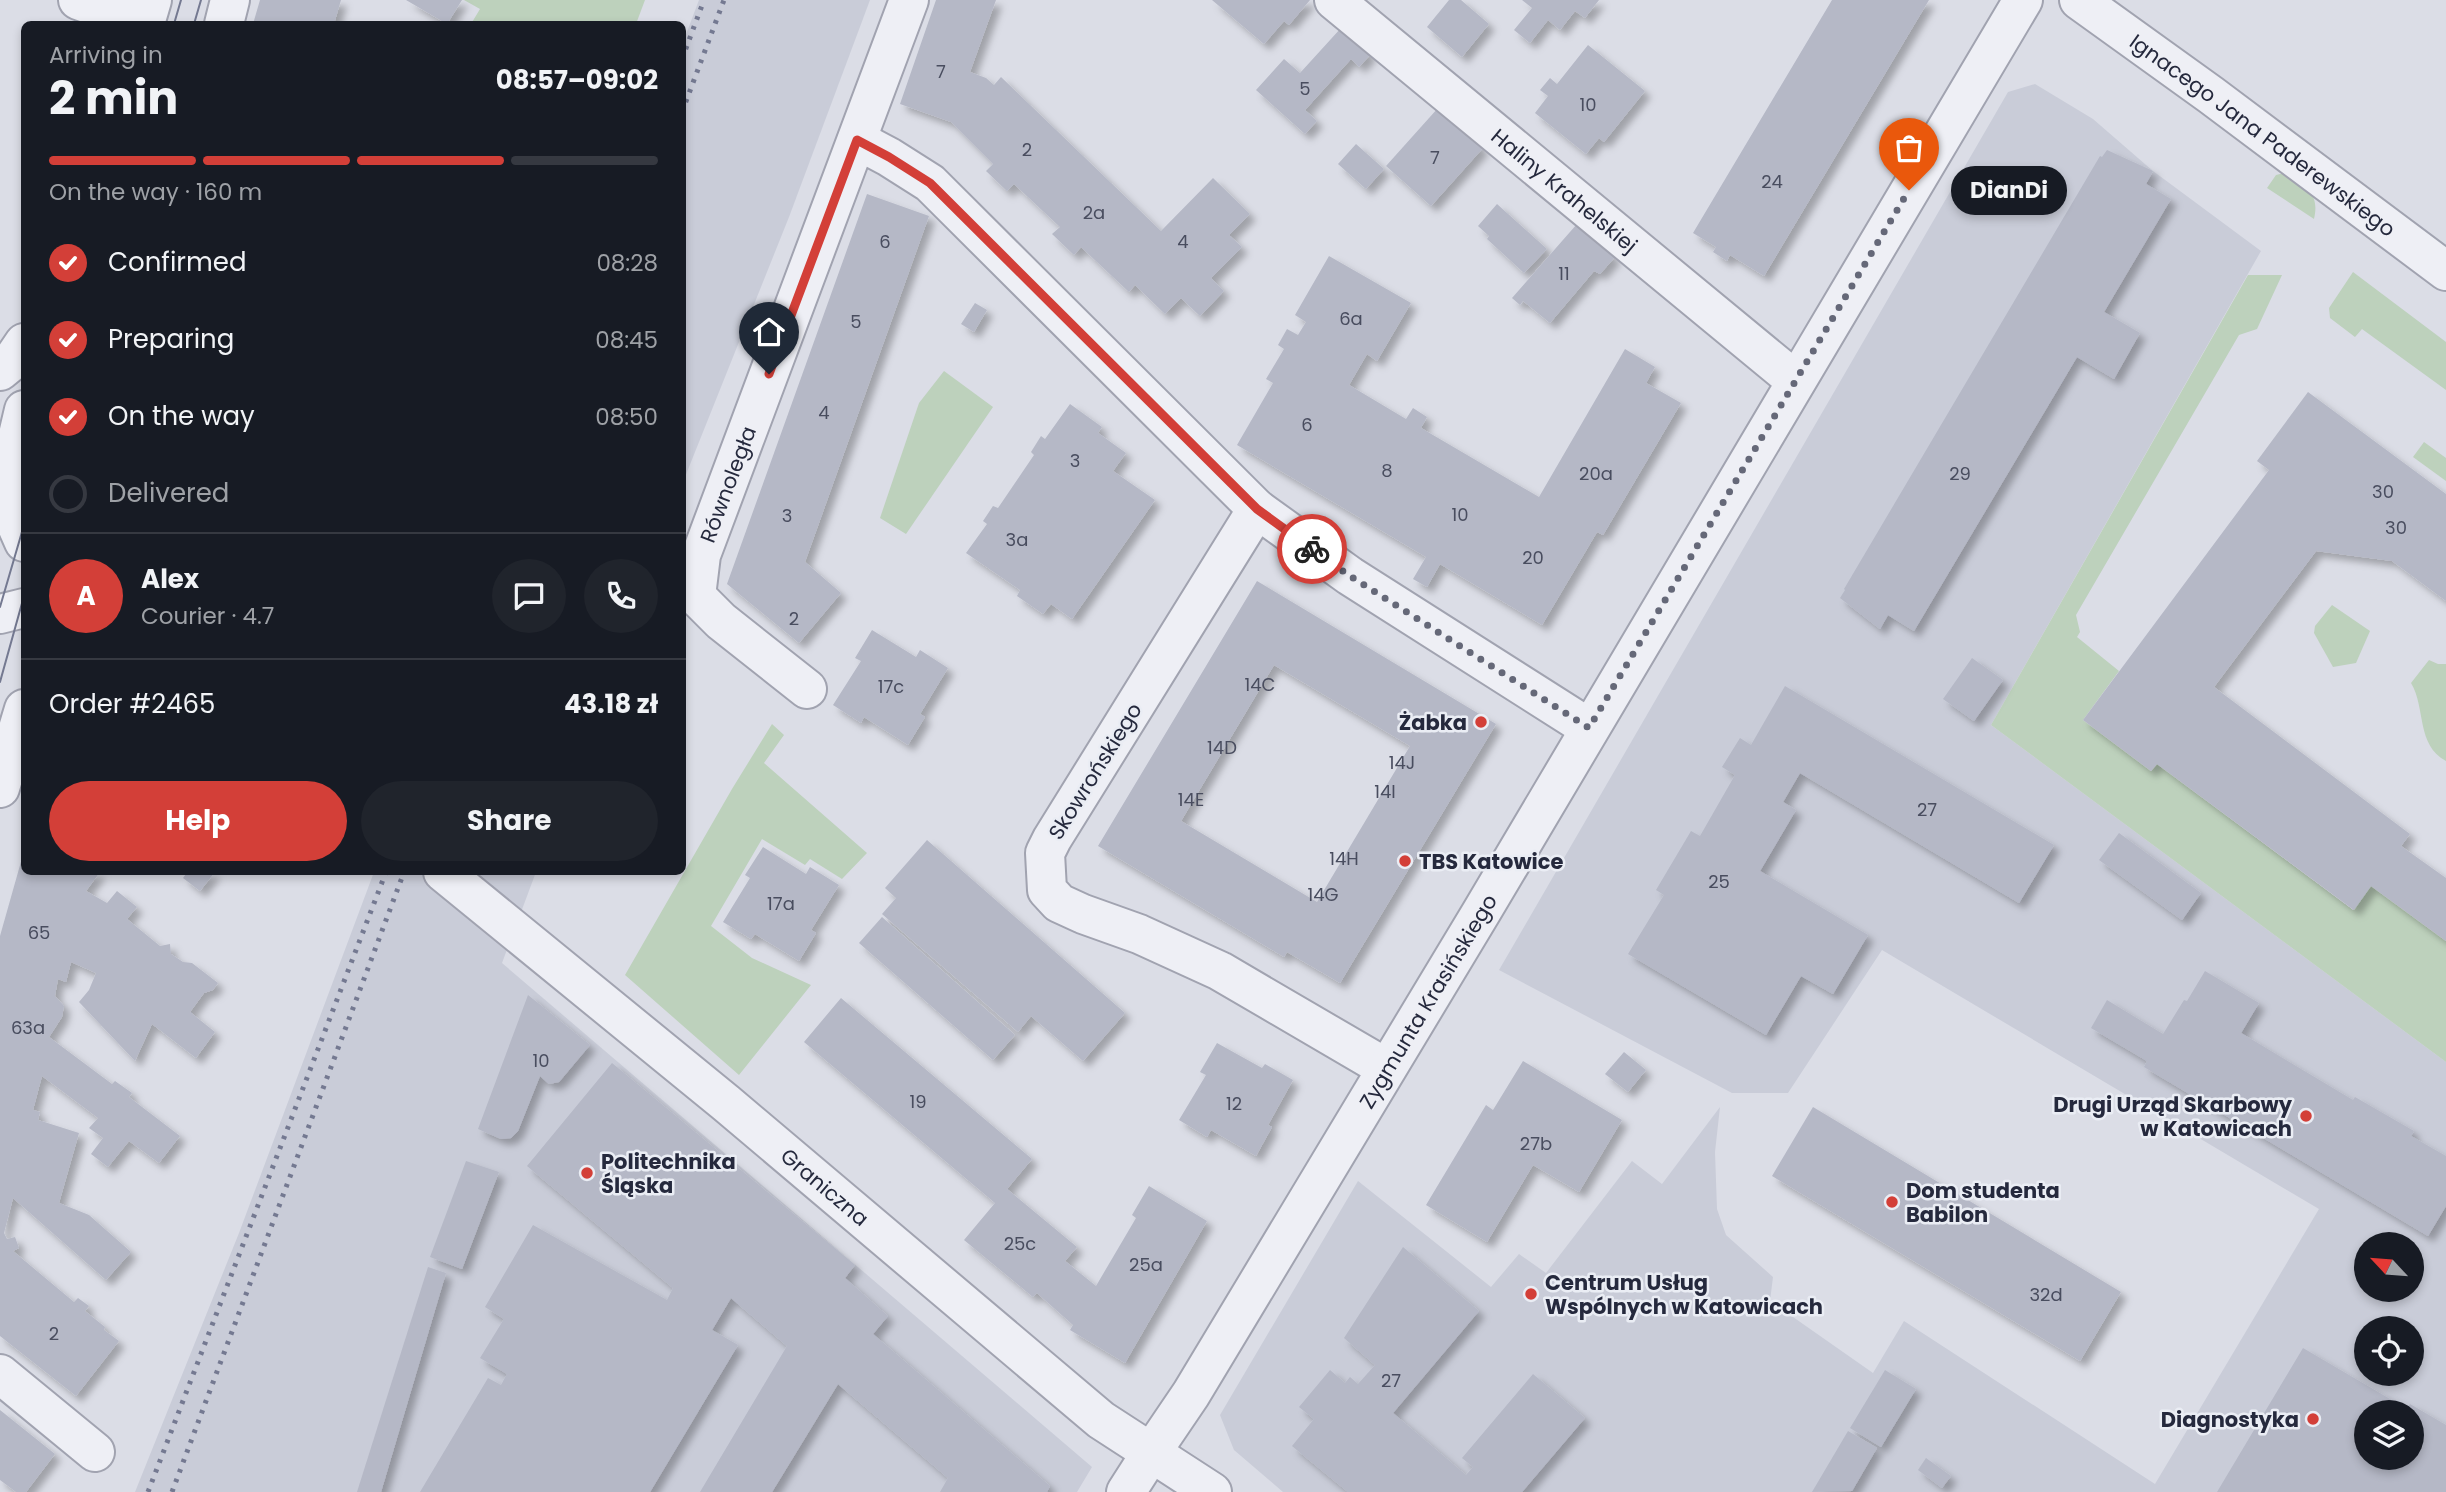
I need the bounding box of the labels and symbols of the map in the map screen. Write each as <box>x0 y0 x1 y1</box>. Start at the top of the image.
street label: Ignacego Jana Paderewskiego <box>2124 27 2402 243</box>
house number: 7 <box>936 59 946 84</box>
house number: 5 <box>1299 76 1311 101</box>
house number: 10 <box>1579 92 1597 117</box>
pin <box>1879 118 1939 190</box>
street label: Haliny Krahelskiej <box>1485 121 1644 259</box>
house number: 2 <box>1022 137 1032 162</box>
house number: 7 <box>1430 145 1440 170</box>
callout: DianDi <box>1951 166 2066 214</box>
house number: 24 <box>1761 169 1783 194</box>
house number: 2a <box>1083 200 1105 225</box>
house number: 6 <box>879 229 891 254</box>
house number: 4 <box>1177 229 1189 254</box>
house number: 11 <box>1558 261 1570 286</box>
pin <box>739 302 799 374</box>
house number: 6a <box>1339 306 1363 331</box>
house number: 5 <box>850 309 862 334</box>
house number: 4 <box>818 400 830 425</box>
house number: 6 <box>1301 412 1313 437</box>
street label: Równoległa <box>693 422 763 546</box>
house number: 3 <box>1070 448 1080 473</box>
house number: 8 <box>1381 458 1393 483</box>
house number: 20a <box>1579 461 1613 486</box>
house number: 29 <box>1949 461 1971 486</box>
house number: 30 <box>2372 479 2394 504</box>
house number: 10 <box>1451 502 1469 527</box>
house number: 3 <box>782 503 792 528</box>
courier <box>1277 514 1347 584</box>
house number: 30 <box>2385 515 2407 540</box>
house number: 3a <box>1006 527 1028 552</box>
house number: 20 <box>1522 545 1544 570</box>
house number: 2 <box>789 606 799 631</box>
house number: 14C <box>1245 672 1275 697</box>
house number: 17c <box>878 674 904 699</box>
street label: Skowrońskiego <box>1041 697 1149 845</box>
place label: Żabka <box>1399 708 1467 737</box>
marker: Żabka <box>1473 714 1489 730</box>
house number: 14D <box>1207 735 1237 760</box>
house number: 14J <box>1389 750 1415 775</box>
house number: 14I <box>1374 779 1396 804</box>
house number: 14E <box>1178 787 1204 812</box>
house number: 27 <box>1917 797 1937 822</box>
house number: 14H <box>1329 846 1359 871</box>
place label: TBS Katowice <box>1419 847 1564 876</box>
marker: TBS Katowice <box>1397 853 1413 869</box>
house number: 25 <box>1708 869 1730 894</box>
house number: 14G <box>1307 882 1339 907</box>
street label: Zygmunta Krasińskiego <box>1352 889 1503 1114</box>
house number: 17a <box>767 891 795 916</box>
house number: 65 <box>28 920 50 945</box>
house number: 63a <box>11 1015 45 1040</box>
house number: 10 <box>532 1048 550 1073</box>
house number: 19 <box>909 1089 927 1114</box>
place label: Drugi Urząd Skarbowy w Katowicach <box>2053 1090 2293 1143</box>
house number: 12 <box>1226 1091 1242 1116</box>
marker: Drugi Urząd Skarbowy w Katowicach <box>2298 1108 2314 1124</box>
house number: 27b <box>1520 1131 1552 1156</box>
street label: Graniczna <box>775 1141 875 1232</box>
place label: Politechnika Śląska <box>601 1147 736 1200</box>
marker: Politechnika Śląska <box>579 1165 595 1181</box>
place label: Dom studenta Babilon <box>1906 1176 2060 1229</box>
marker: Dom studenta Babilon <box>1884 1194 1900 1210</box>
house number: 25c <box>1004 1231 1036 1256</box>
north arrow <box>2354 1232 2424 1302</box>
house number: 25a <box>1129 1252 1163 1277</box>
place label: Centrum Usług Wspólnych w Katowicach <box>1545 1268 1823 1321</box>
house number: 32d <box>2029 1282 2063 1307</box>
marker: Centrum Usług Wspólnych w Katowicach <box>1523 1286 1539 1302</box>
house number: 2 <box>49 1321 59 1346</box>
house number: 27 <box>1381 1368 1401 1393</box>
place label: Diagnostyka <box>2161 1405 2299 1434</box>
marker: Diagnostyka <box>2305 1411 2321 1427</box>

